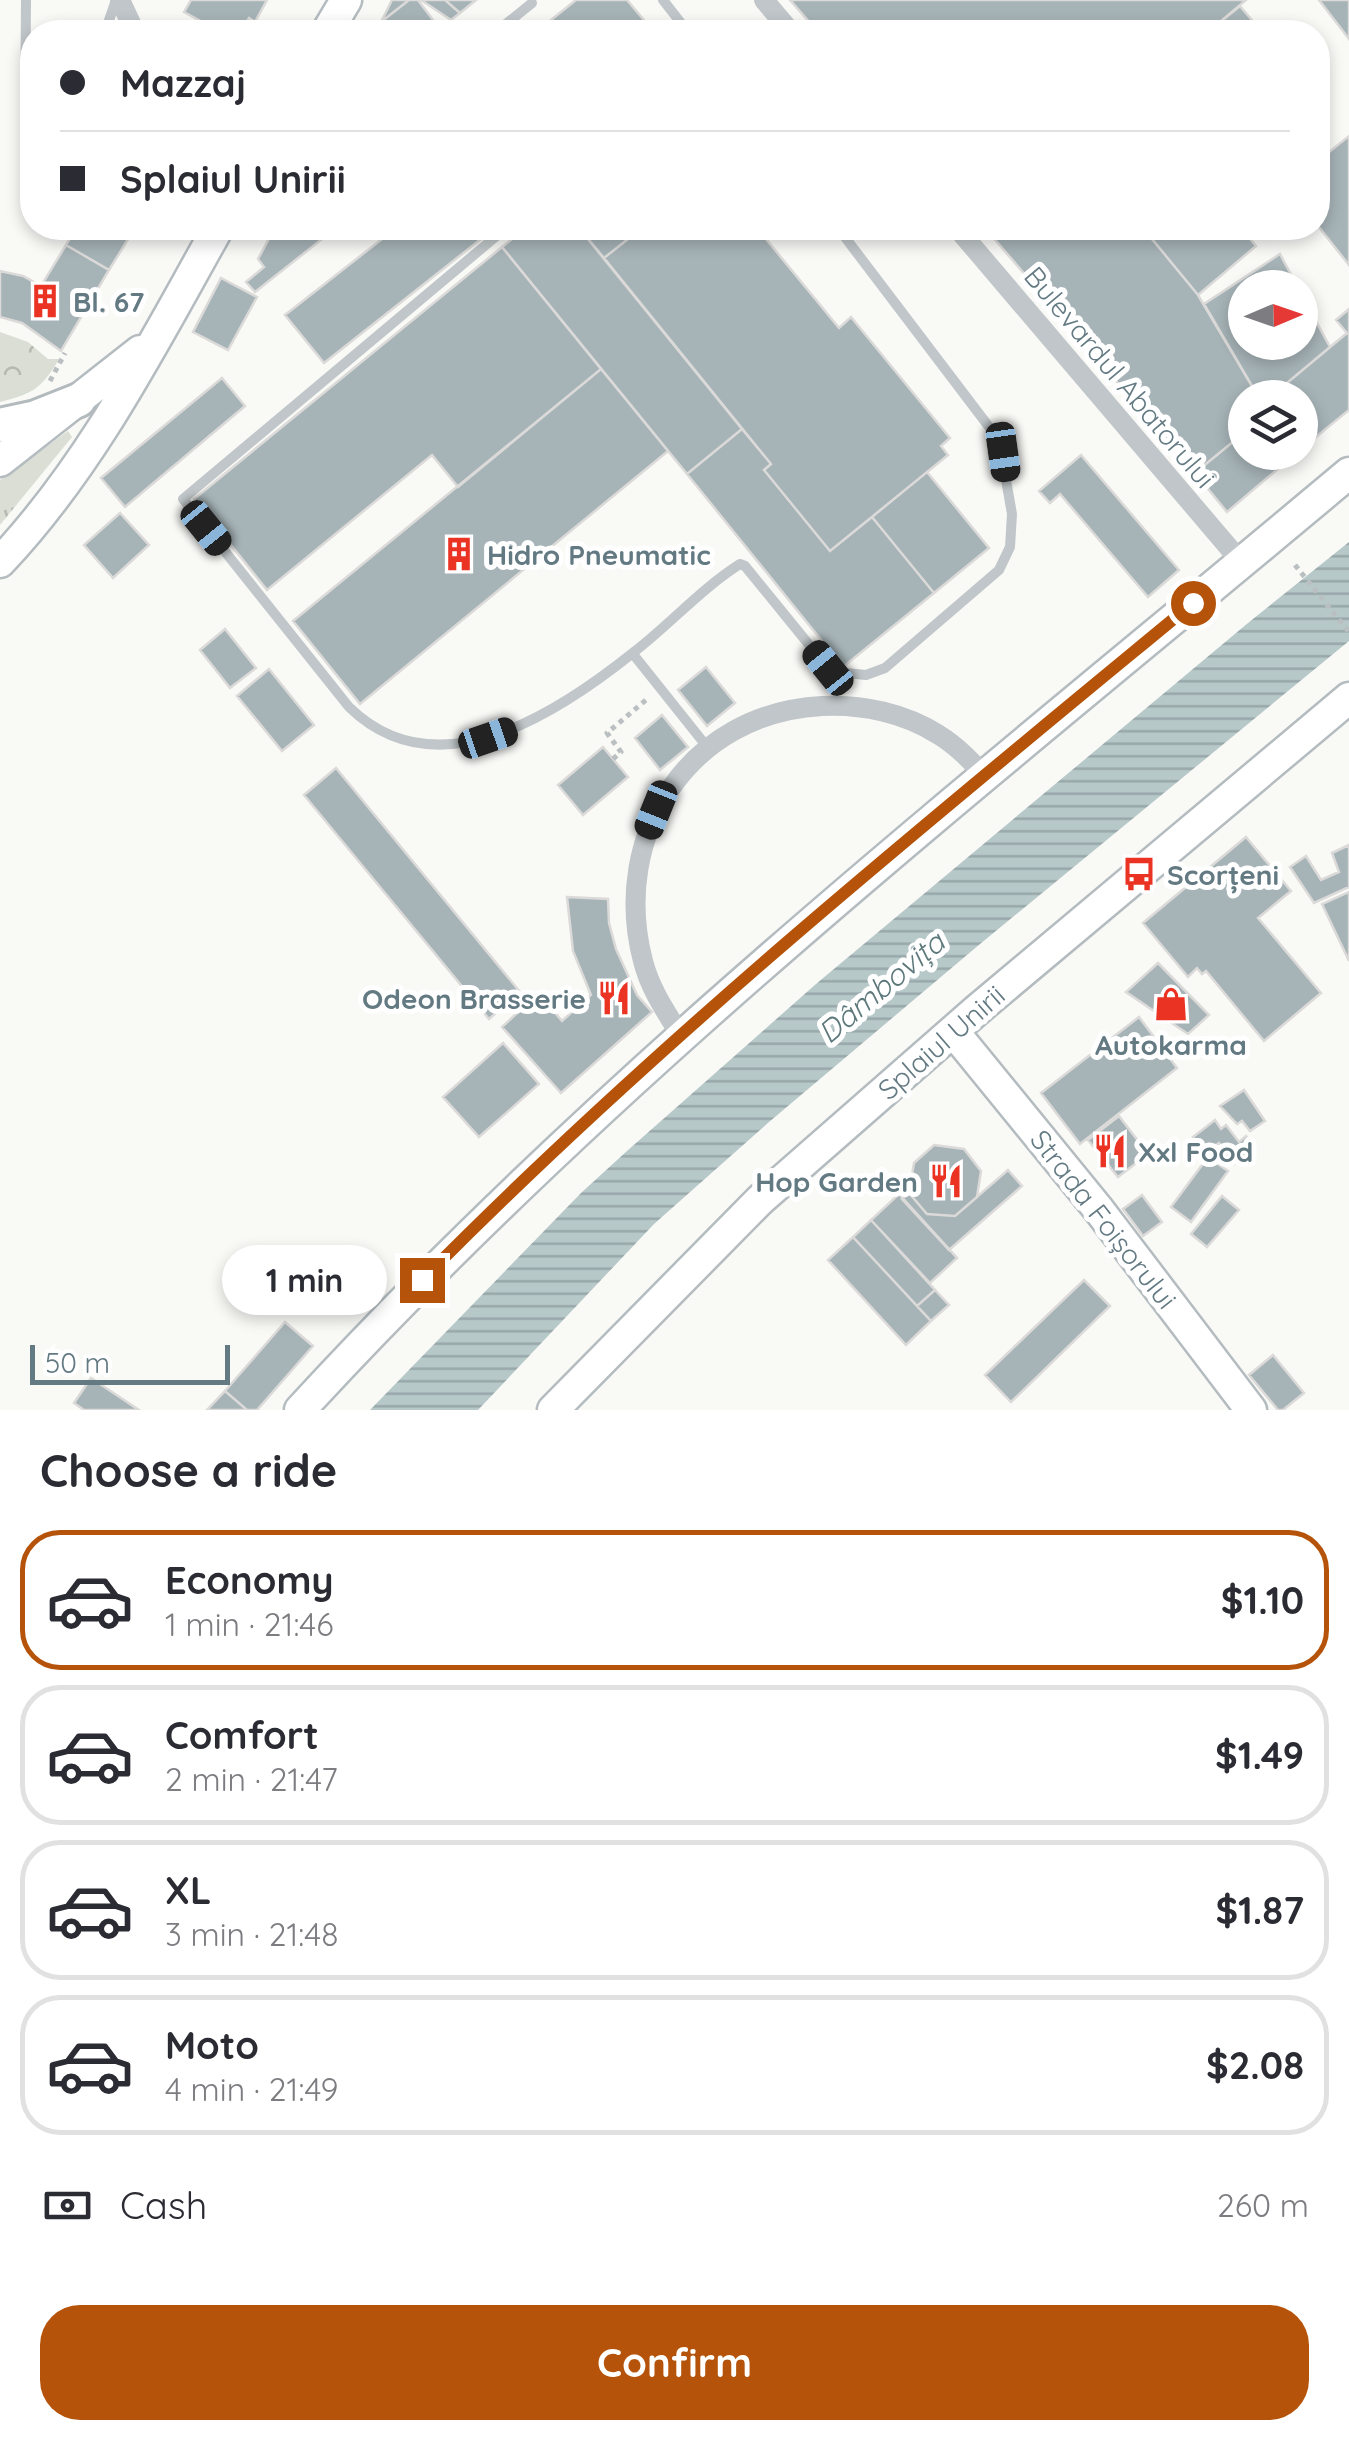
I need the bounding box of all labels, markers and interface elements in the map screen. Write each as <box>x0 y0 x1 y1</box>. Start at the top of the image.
text: Mazzaj <box>120 59 246 107</box>
text: Splaiul Unirii <box>120 155 346 203</box>
street label: Bulevardul Abatorului <box>1017 259 1223 495</box>
north arrow <box>1228 270 1318 360</box>
map controls <box>1228 270 1318 470</box>
building icon: Bl. 67 <box>26 282 64 320</box>
place label: Bl. 67 <box>73 284 144 319</box>
button: layers <box>1228 380 1318 470</box>
car <box>984 420 1022 484</box>
car <box>175 495 237 561</box>
building icon: Hidro Pneumatic <box>440 535 478 573</box>
place label: Hidro Pneumatic <box>487 537 711 572</box>
route start <box>1171 581 1216 626</box>
car <box>797 635 859 701</box>
car <box>455 714 521 762</box>
car <box>631 777 681 843</box>
bus stop icon: Scorțeni <box>1120 855 1158 893</box>
place label: Scorțeni <box>1167 857 1279 894</box>
water label: Dâmbovița <box>810 922 954 1051</box>
street label: Splaiul Unirii <box>870 977 1012 1107</box>
restaurant icon: Odeon Brasserie <box>595 979 633 1017</box>
place label: Odeon Brasserie <box>362 981 586 1016</box>
shop icon: Autokarma <box>1152 985 1190 1023</box>
place label: Autokarma <box>1095 1027 1247 1062</box>
street label: Strada Foișorului <box>1023 1123 1185 1315</box>
restaurant icon: Xxl Food <box>1091 1132 1129 1170</box>
place label: Xxl Food <box>1138 1134 1253 1169</box>
restaurant icon: Hop Garden <box>927 1162 965 1200</box>
place label: Hop Garden <box>755 1164 918 1199</box>
callout: 1 min <box>222 1245 387 1315</box>
route end <box>400 1258 445 1303</box>
text: 1 min <box>266 1260 343 1300</box>
scale bar <box>30 1340 230 1384</box>
text: 50 m <box>45 1345 110 1380</box>
text: Choose a ride <box>40 1442 337 1498</box>
icon: car <box>45 1555 135 1645</box>
text: Economy <box>165 1556 334 1604</box>
text: $1.10 <box>1221 1576 1304 1624</box>
text: 1 min · 21:46 <box>165 1604 333 1644</box>
icon: car <box>45 1710 135 1800</box>
text: Comfort <box>165 1711 319 1759</box>
text: $1.49 <box>1215 1731 1304 1779</box>
text: 2 min · 21:47 <box>165 1759 338 1799</box>
icon: car <box>45 1865 135 1955</box>
text: XL <box>165 1866 211 1914</box>
text: $1.87 <box>1215 1886 1304 1934</box>
text: 3 min · 21:48 <box>165 1914 338 1954</box>
icon: car <box>45 2020 135 2110</box>
text: Moto <box>165 2021 259 2069</box>
text: $2.08 <box>1206 2041 1304 2089</box>
text: 4 min · 21:49 <box>165 2069 338 2109</box>
icon: cash <box>40 2178 95 2233</box>
text: Cash <box>120 2181 207 2229</box>
text: 260 m <box>1217 2185 1309 2225</box>
button: Confirm <box>40 2305 1309 2420</box>

